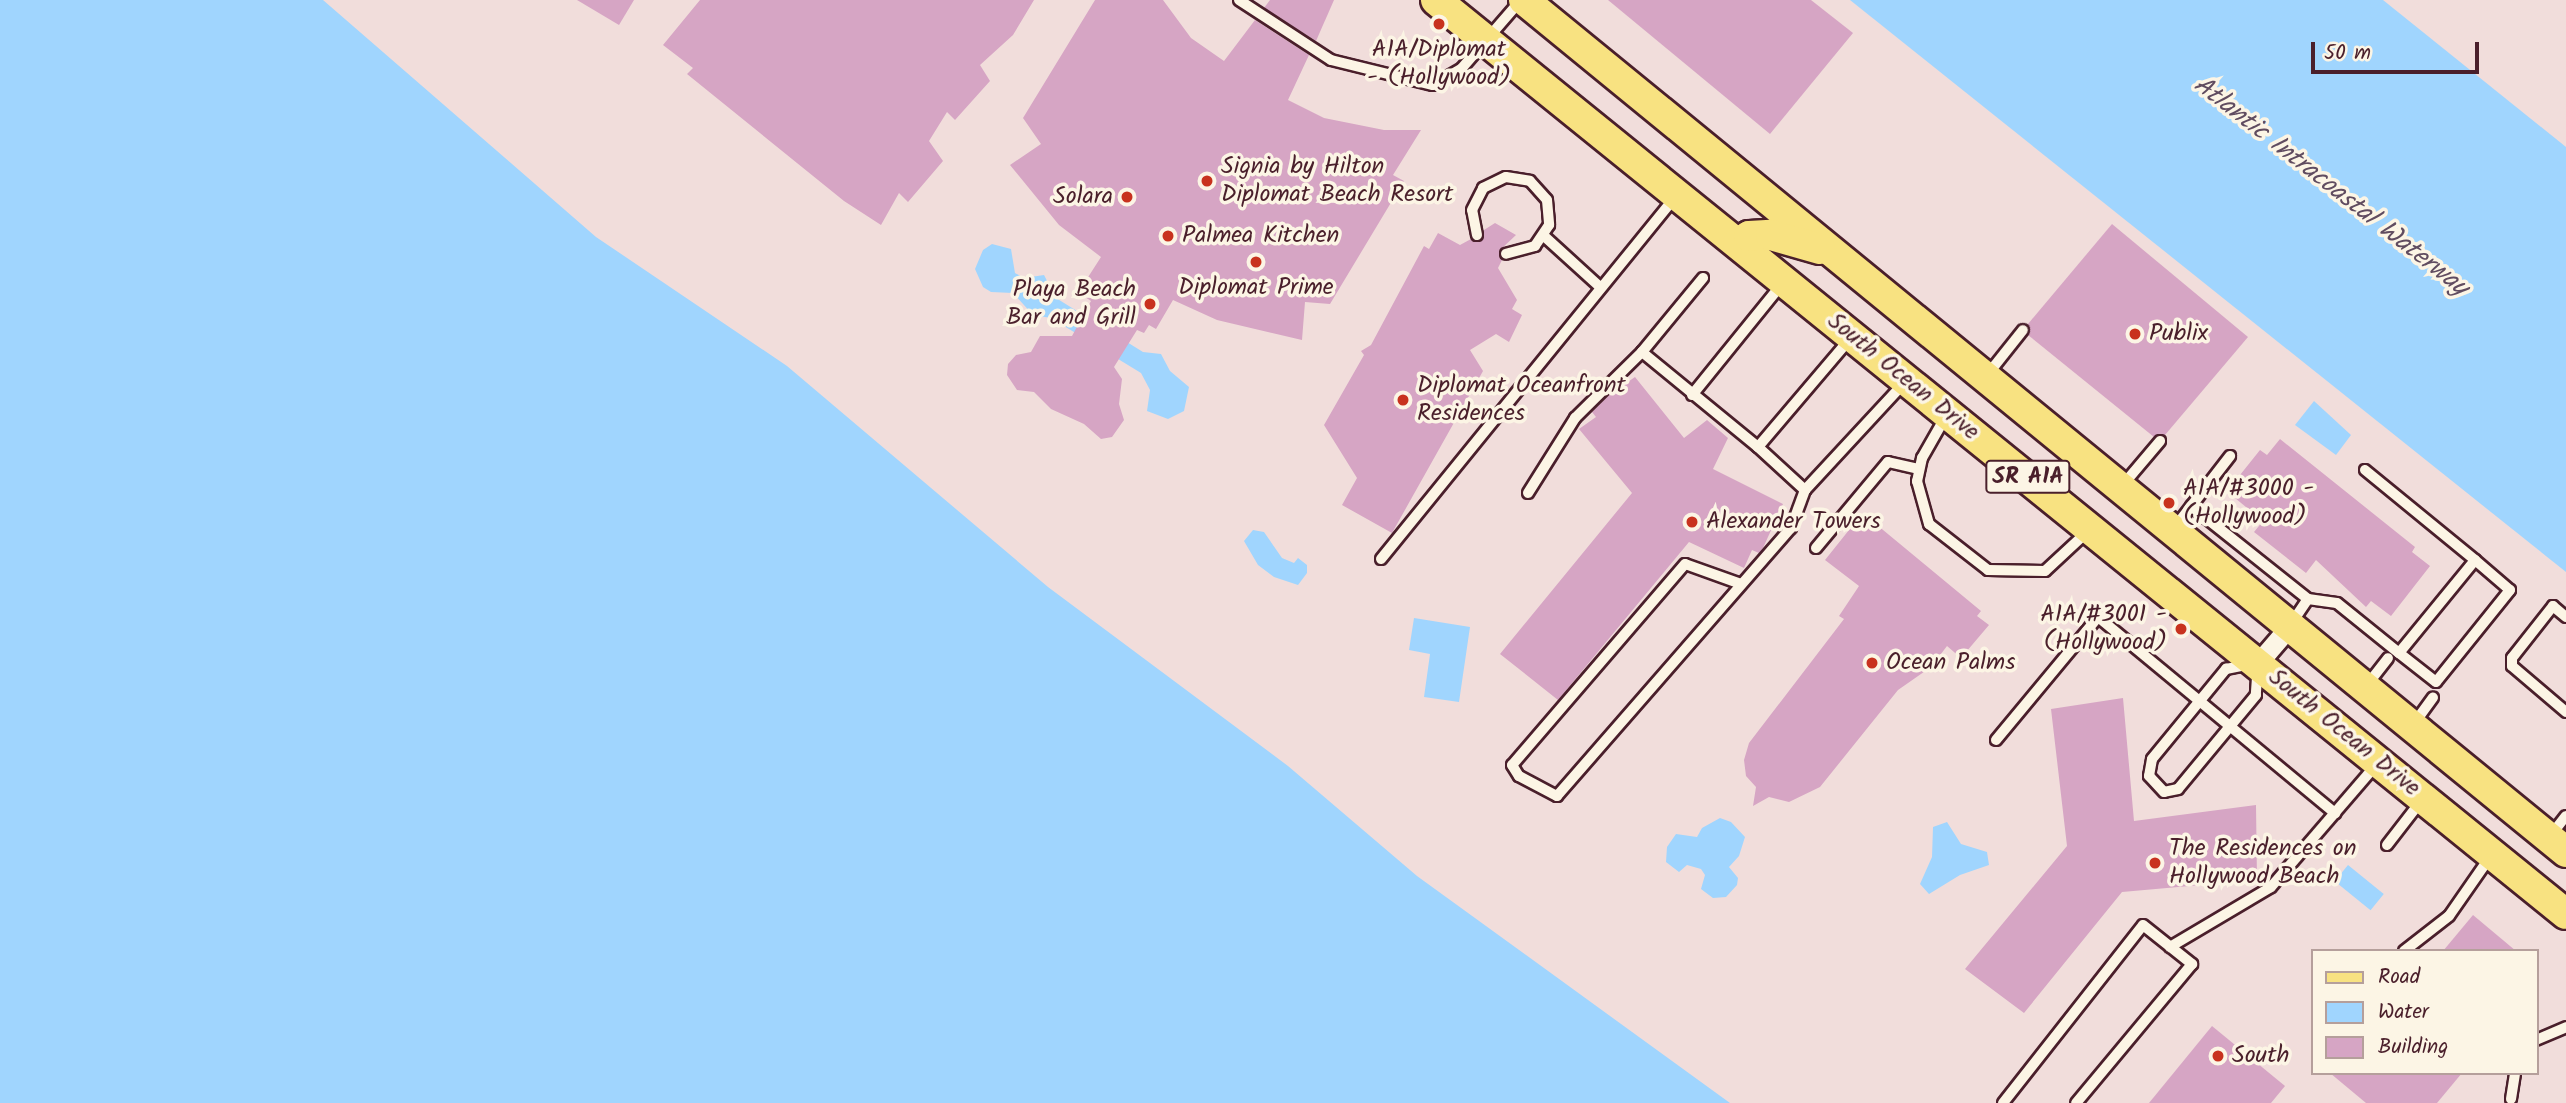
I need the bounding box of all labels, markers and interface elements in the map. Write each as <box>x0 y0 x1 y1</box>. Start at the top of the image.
marker: A1A/Diplomat - (Hollywood) <box>1431 16 1447 32</box>
scale bar <box>2314 28 2482 72</box>
place label: A1A/Diplomat - (Hollywood) <box>1367 36 1511 92</box>
text: 50 m <box>2324 37 2371 70</box>
water label: Atlantic Intracoastal Waterway <box>2187 70 2473 304</box>
place label: Signia by Hilton Diplomat Beach Resort <box>1221 153 1453 209</box>
marker: Signia by Hilton Diplomat Beach Resort <box>1199 173 1215 189</box>
place label: Solara <box>1053 183 1113 211</box>
marker: Solara <box>1119 189 1135 205</box>
place label: Palmea Kitchen <box>1182 222 1339 250</box>
marker: Palmea Kitchen <box>1160 228 1176 244</box>
marker: Diplomat Prime <box>1248 254 1264 270</box>
place label: Diplomat Prime <box>1178 274 1334 302</box>
place label: Playa Beach Bar and Grill <box>1006 276 1136 332</box>
marker: Playa Beach Bar and Grill <box>1142 296 1158 312</box>
street label: South Ocean Drive <box>1821 307 1985 447</box>
place label: Publix <box>2149 320 2208 348</box>
marker: Publix <box>2127 326 2143 342</box>
place label: Diplomat Oceanfront Residences <box>1417 372 1626 428</box>
marker: Diplomat Oceanfront Residences <box>1395 392 1411 408</box>
road number: SR A1A <box>1984 457 2072 496</box>
place label: A1A/#3000 - (Hollywood) <box>2183 475 2314 531</box>
marker: A1A/#3000 - (Hollywood) <box>2161 495 2177 511</box>
place label: Alexander Towers <box>1706 508 1881 536</box>
marker: Alexander Towers <box>1684 514 1700 530</box>
place label: A1A/#3001 - (Hollywood) <box>2040 601 2167 657</box>
marker: A1A/#3001 - (Hollywood) <box>2173 621 2189 637</box>
place label: Ocean Palms <box>1886 649 2015 677</box>
marker: Ocean Palms <box>1864 655 1880 671</box>
street label: South Ocean Drive <box>2262 663 2426 803</box>
place label: The Residences on Hollywood Beach <box>2169 835 2356 891</box>
marker: The Residences on Hollywood Beach <box>2147 855 2163 871</box>
legend <box>2310 949 2538 1075</box>
text: Road <box>2378 961 2420 994</box>
text: Water <box>2378 996 2429 1029</box>
text: Building <box>2378 1031 2448 1064</box>
place label: South <box>2232 1042 2289 1070</box>
marker: South <box>2210 1048 2226 1064</box>

